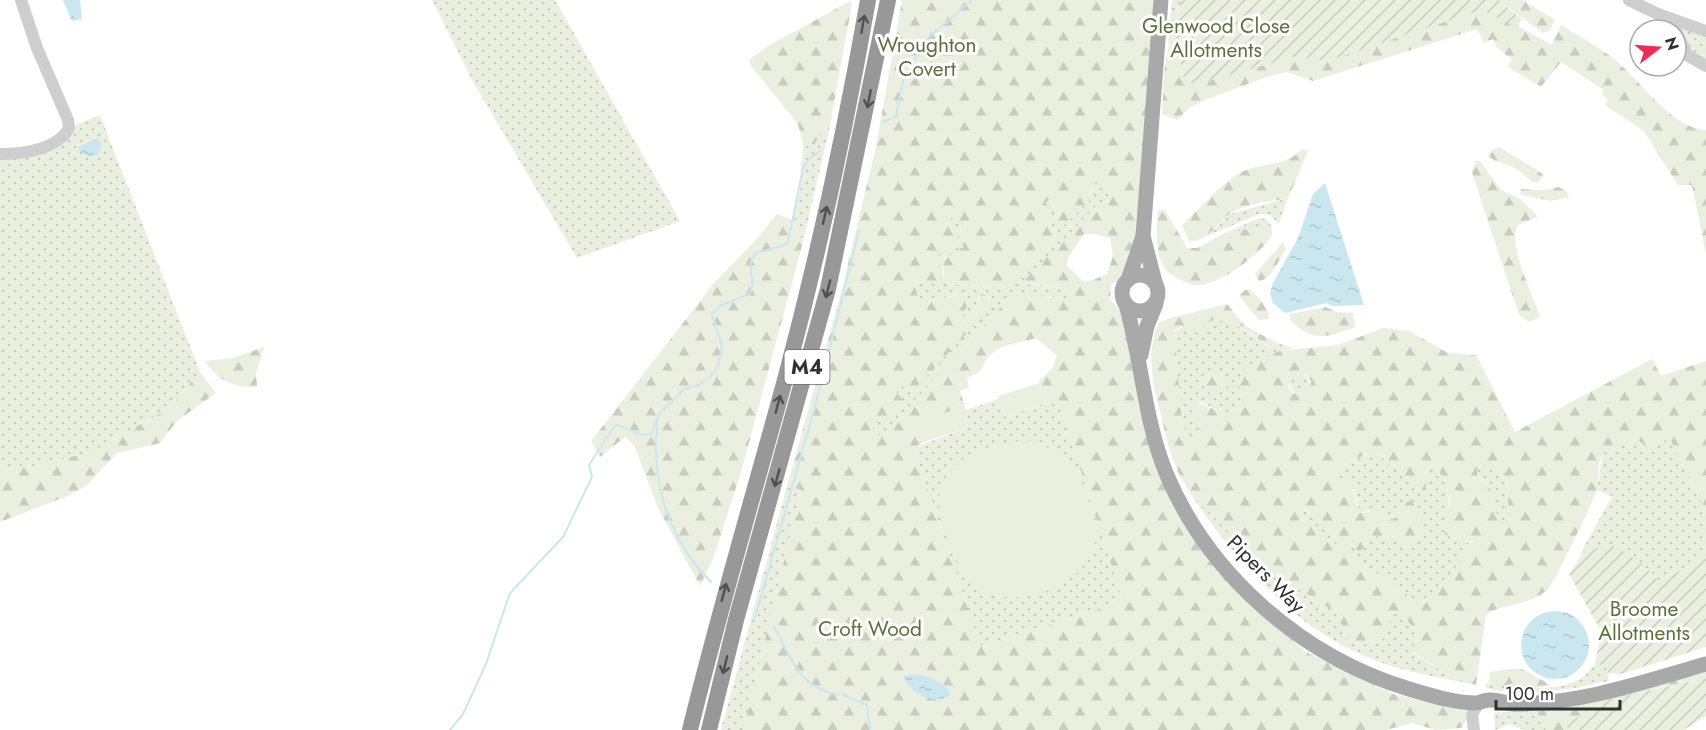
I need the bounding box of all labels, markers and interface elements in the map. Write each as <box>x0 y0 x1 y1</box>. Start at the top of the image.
park label: Glenwood Close Allotments <box>1142 11 1290 65</box>
one-way arrow <box>858 15 869 34</box>
north arrow <box>1628 18 1688 78</box>
park label: Wroughton Covert <box>877 30 977 84</box>
text: N <box>1659 34 1685 53</box>
one-way arrow <box>863 88 874 108</box>
one-way arrow <box>820 206 831 225</box>
one-way arrow <box>821 279 833 298</box>
road number: M4 <box>784 350 830 384</box>
one-way arrow <box>773 395 784 414</box>
one-way arrow <box>771 468 782 487</box>
street label: Pipers Way <box>1220 528 1312 620</box>
one-way arrow <box>719 583 731 602</box>
park label: Broome Allotments <box>1598 594 1690 648</box>
park label: Croft Wood <box>818 614 922 644</box>
one-way arrow <box>718 656 730 675</box>
scale bar <box>1496 673 1620 711</box>
text: 100 m <box>1505 681 1554 707</box>

